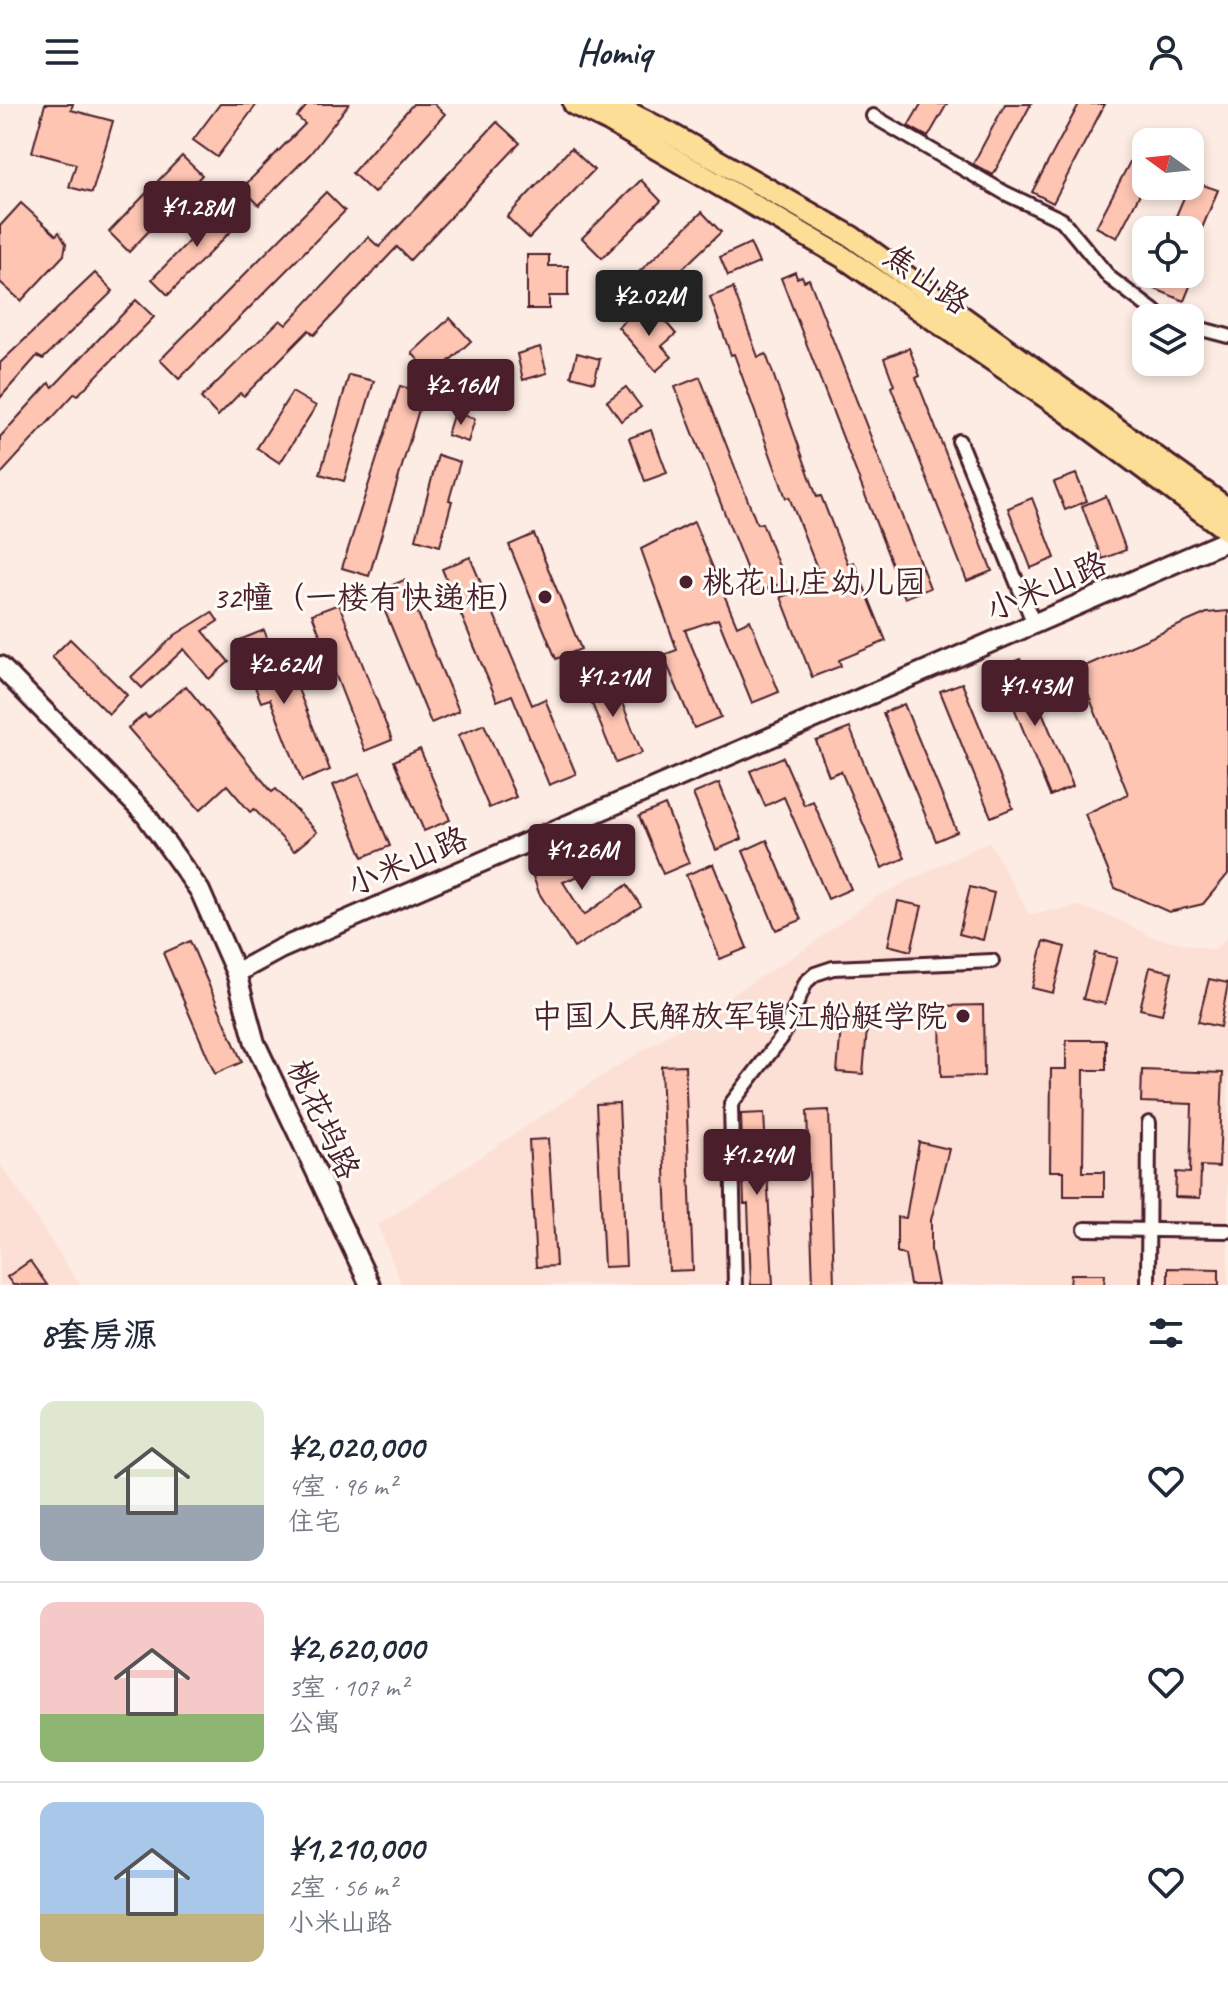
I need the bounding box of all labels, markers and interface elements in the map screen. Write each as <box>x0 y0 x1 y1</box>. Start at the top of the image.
text: Homiq <box>577 29 651 75</box>
icon: menu <box>40 30 84 74</box>
icon: person <box>1144 30 1188 74</box>
north arrow <box>1132 128 1204 200</box>
map controls <box>1132 128 1204 376</box>
pin: ¥1.28M <box>132 181 262 249</box>
text: ¥1.28M <box>162 190 232 223</box>
button: locate <box>1132 216 1204 288</box>
street label: 焦山路 <box>876 235 978 324</box>
pin: ¥2.02M <box>584 270 714 338</box>
text: ¥2.02M <box>614 279 684 312</box>
button: layers <box>1132 304 1204 376</box>
pin: ¥2.16M <box>396 359 526 427</box>
text: ¥2.16M <box>425 368 497 401</box>
street label: 小米山路 <box>979 543 1113 630</box>
place label: 桃花山庄幼儿园 <box>702 562 926 603</box>
marker: 桃花山庄幼儿园 <box>677 573 695 591</box>
place label: 32幢（一楼有快递柜） <box>212 577 529 618</box>
marker: 32幢（一楼有快递柜） <box>536 588 554 606</box>
pin: ¥2.62M <box>219 638 349 706</box>
text: ¥2.62M <box>248 647 320 680</box>
pin: ¥1.21M <box>548 651 678 719</box>
text: ¥1.21M <box>578 660 648 693</box>
pin: ¥1.43M <box>970 660 1100 728</box>
text: ¥1.43M <box>1000 669 1070 702</box>
street label: 小米山路 <box>340 818 474 905</box>
pin: ¥1.26M <box>517 824 647 892</box>
text: ¥1.26M <box>546 833 618 866</box>
place label: 中国人民解放军镇江船艇学院 <box>531 996 947 1037</box>
marker: 中国人民解放军镇江船艇学院 <box>954 1007 972 1025</box>
street label: 桃花坞路 <box>278 1053 369 1186</box>
pin: ¥1.24M <box>692 1129 822 1197</box>
text: ¥1.24M <box>722 1138 792 1171</box>
icon: filters <box>1144 1311 1188 1355</box>
text: 8套房源 <box>40 1313 157 1356</box>
text: ¥2,020,000 <box>288 1425 424 1468</box>
icon: home <box>104 1433 200 1529</box>
icon: heart <box>1144 1459 1188 1503</box>
text: 4室 · 96 m² <box>288 1470 396 1503</box>
text: 住宅 <box>288 1505 340 1538</box>
text: ¥2,620,000 <box>288 1626 425 1669</box>
icon: home <box>104 1634 200 1730</box>
icon: heart <box>1144 1660 1188 1704</box>
text: 3室 · 107 m² <box>288 1671 407 1704</box>
text: 公寓 <box>288 1706 340 1739</box>
text: ¥1,210,000 <box>288 1826 424 1869</box>
icon: home <box>104 1834 200 1930</box>
icon: heart <box>1144 1860 1188 1904</box>
text: 2室 · 56 m² <box>288 1871 396 1904</box>
text: 小米山路 <box>288 1906 392 1939</box>

